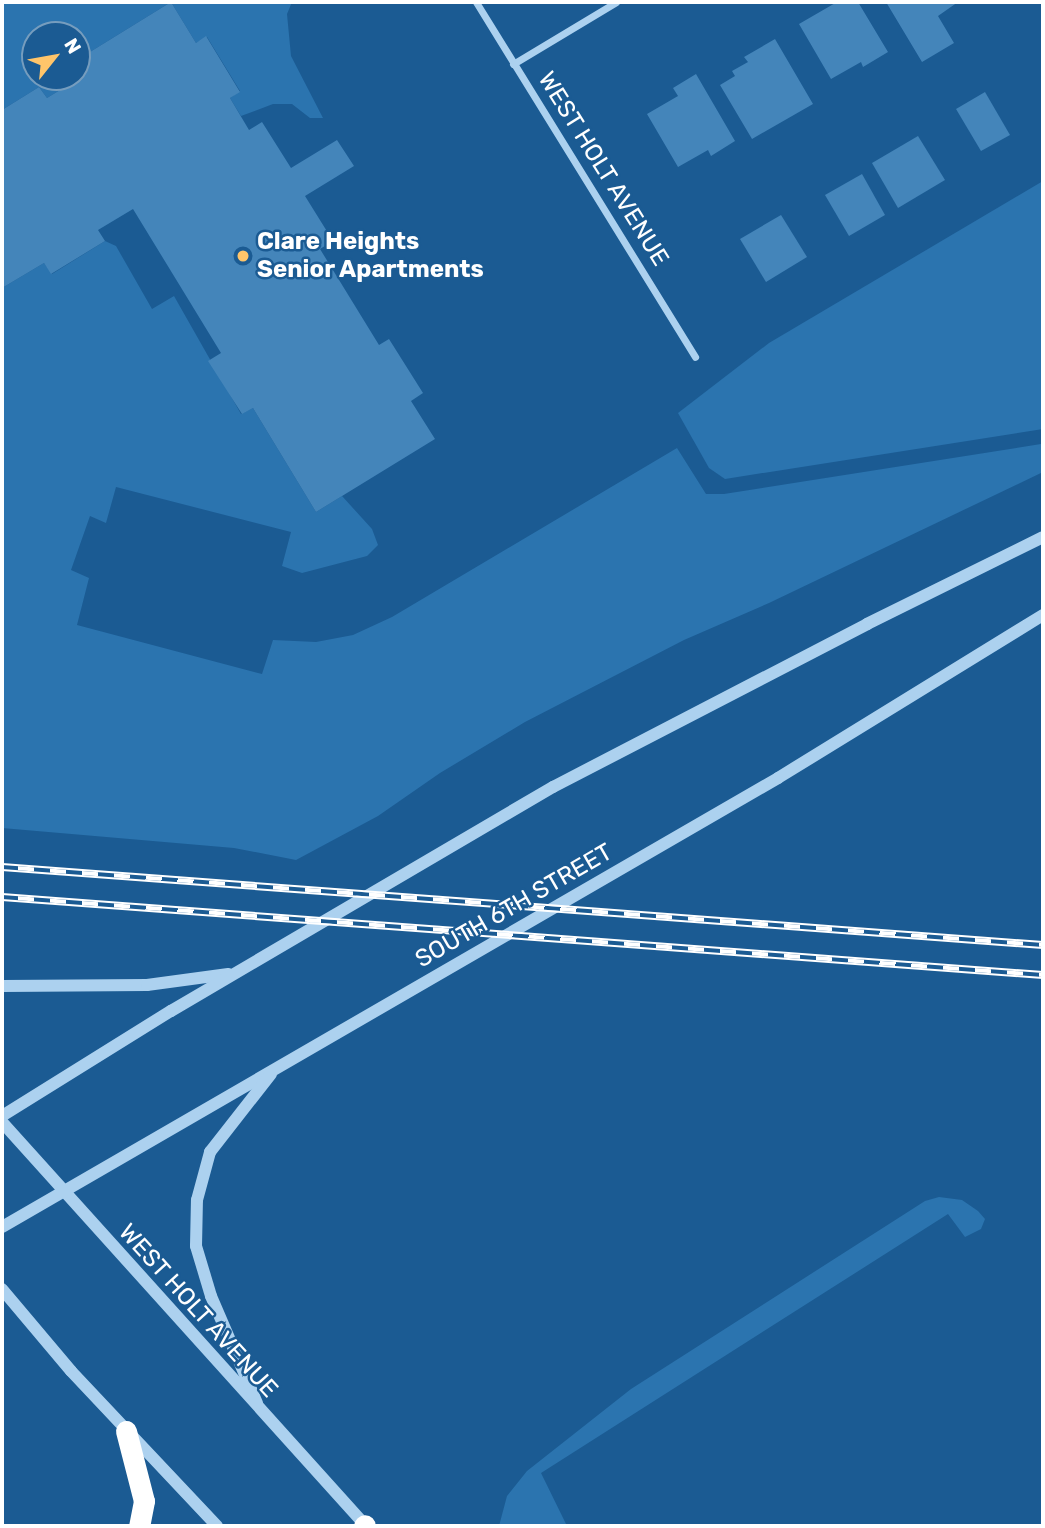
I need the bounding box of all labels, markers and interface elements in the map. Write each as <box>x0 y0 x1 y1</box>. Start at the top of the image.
north arrow <box>21 21 91 91</box>
text: N <box>59 34 86 58</box>
street label: WEST HOLT AVENUE <box>531 66 675 272</box>
place label: Clare Heights Senior Apartments <box>257 228 485 284</box>
marker: Clare Heights Senior Apartments <box>235 248 251 264</box>
street label: SOUTH 6TH STREET <box>410 838 618 974</box>
street label: WEST HOLT AVENUE <box>112 1218 284 1404</box>

